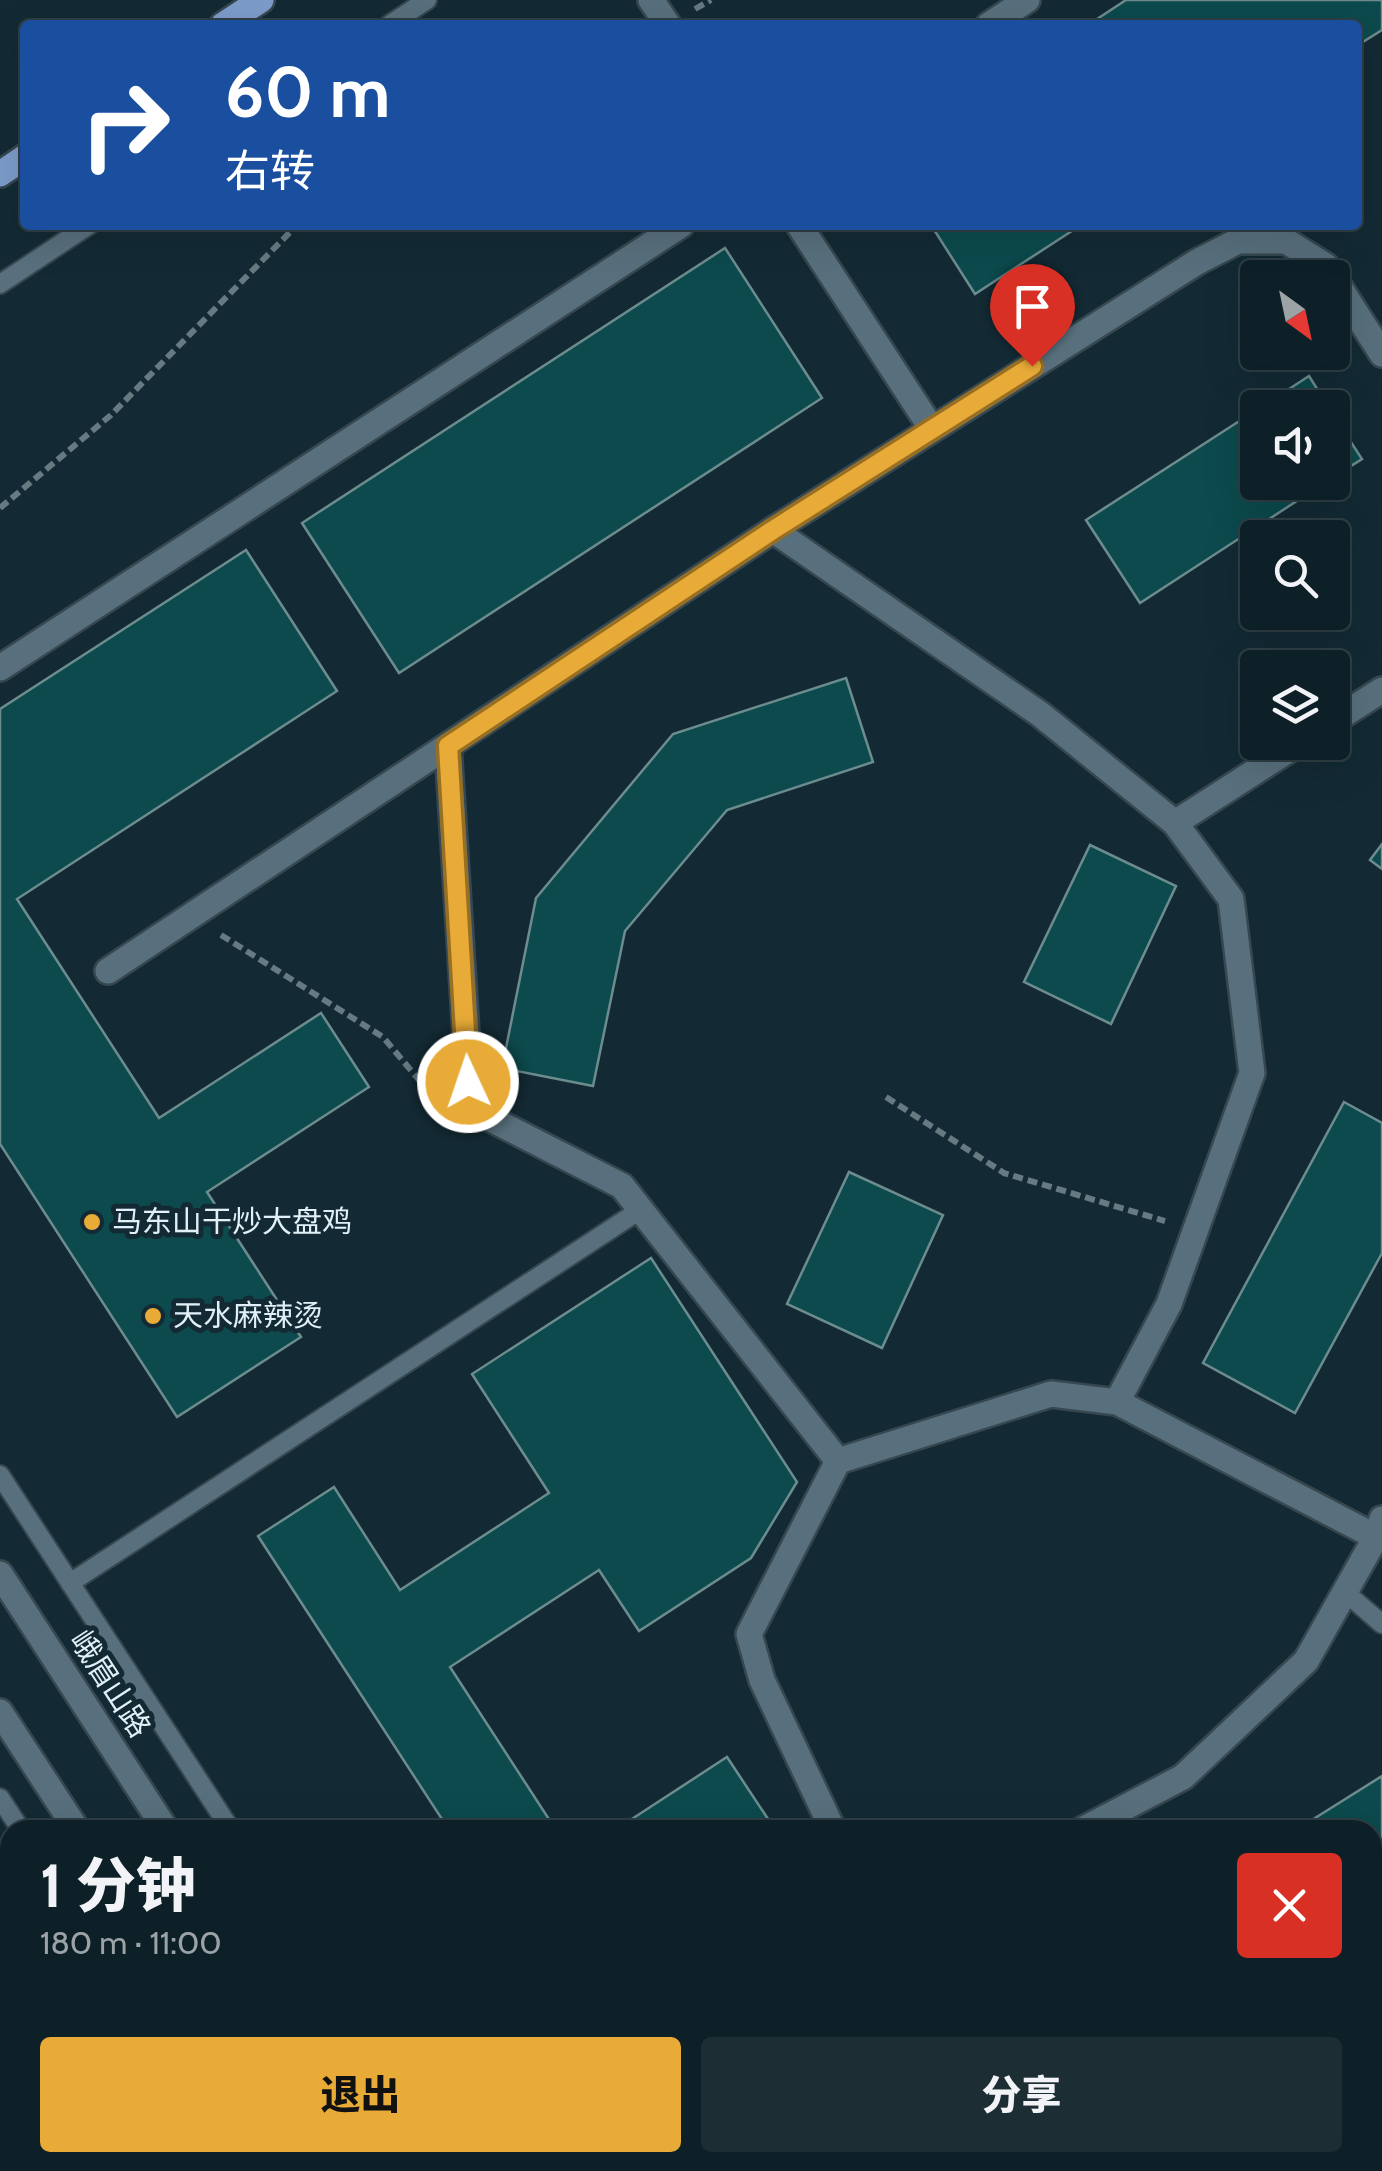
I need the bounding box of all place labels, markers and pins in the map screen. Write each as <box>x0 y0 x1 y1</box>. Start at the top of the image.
pin <box>990 264 1075 367</box>
place label: 马东山干炒大盘鸡 <box>112 1203 352 1240</box>
marker: 马东山干炒大盘鸡 <box>81 1211 103 1233</box>
place label: 天水麻辣烫 <box>173 1297 323 1334</box>
marker: 天水麻辣烫 <box>142 1305 164 1327</box>

